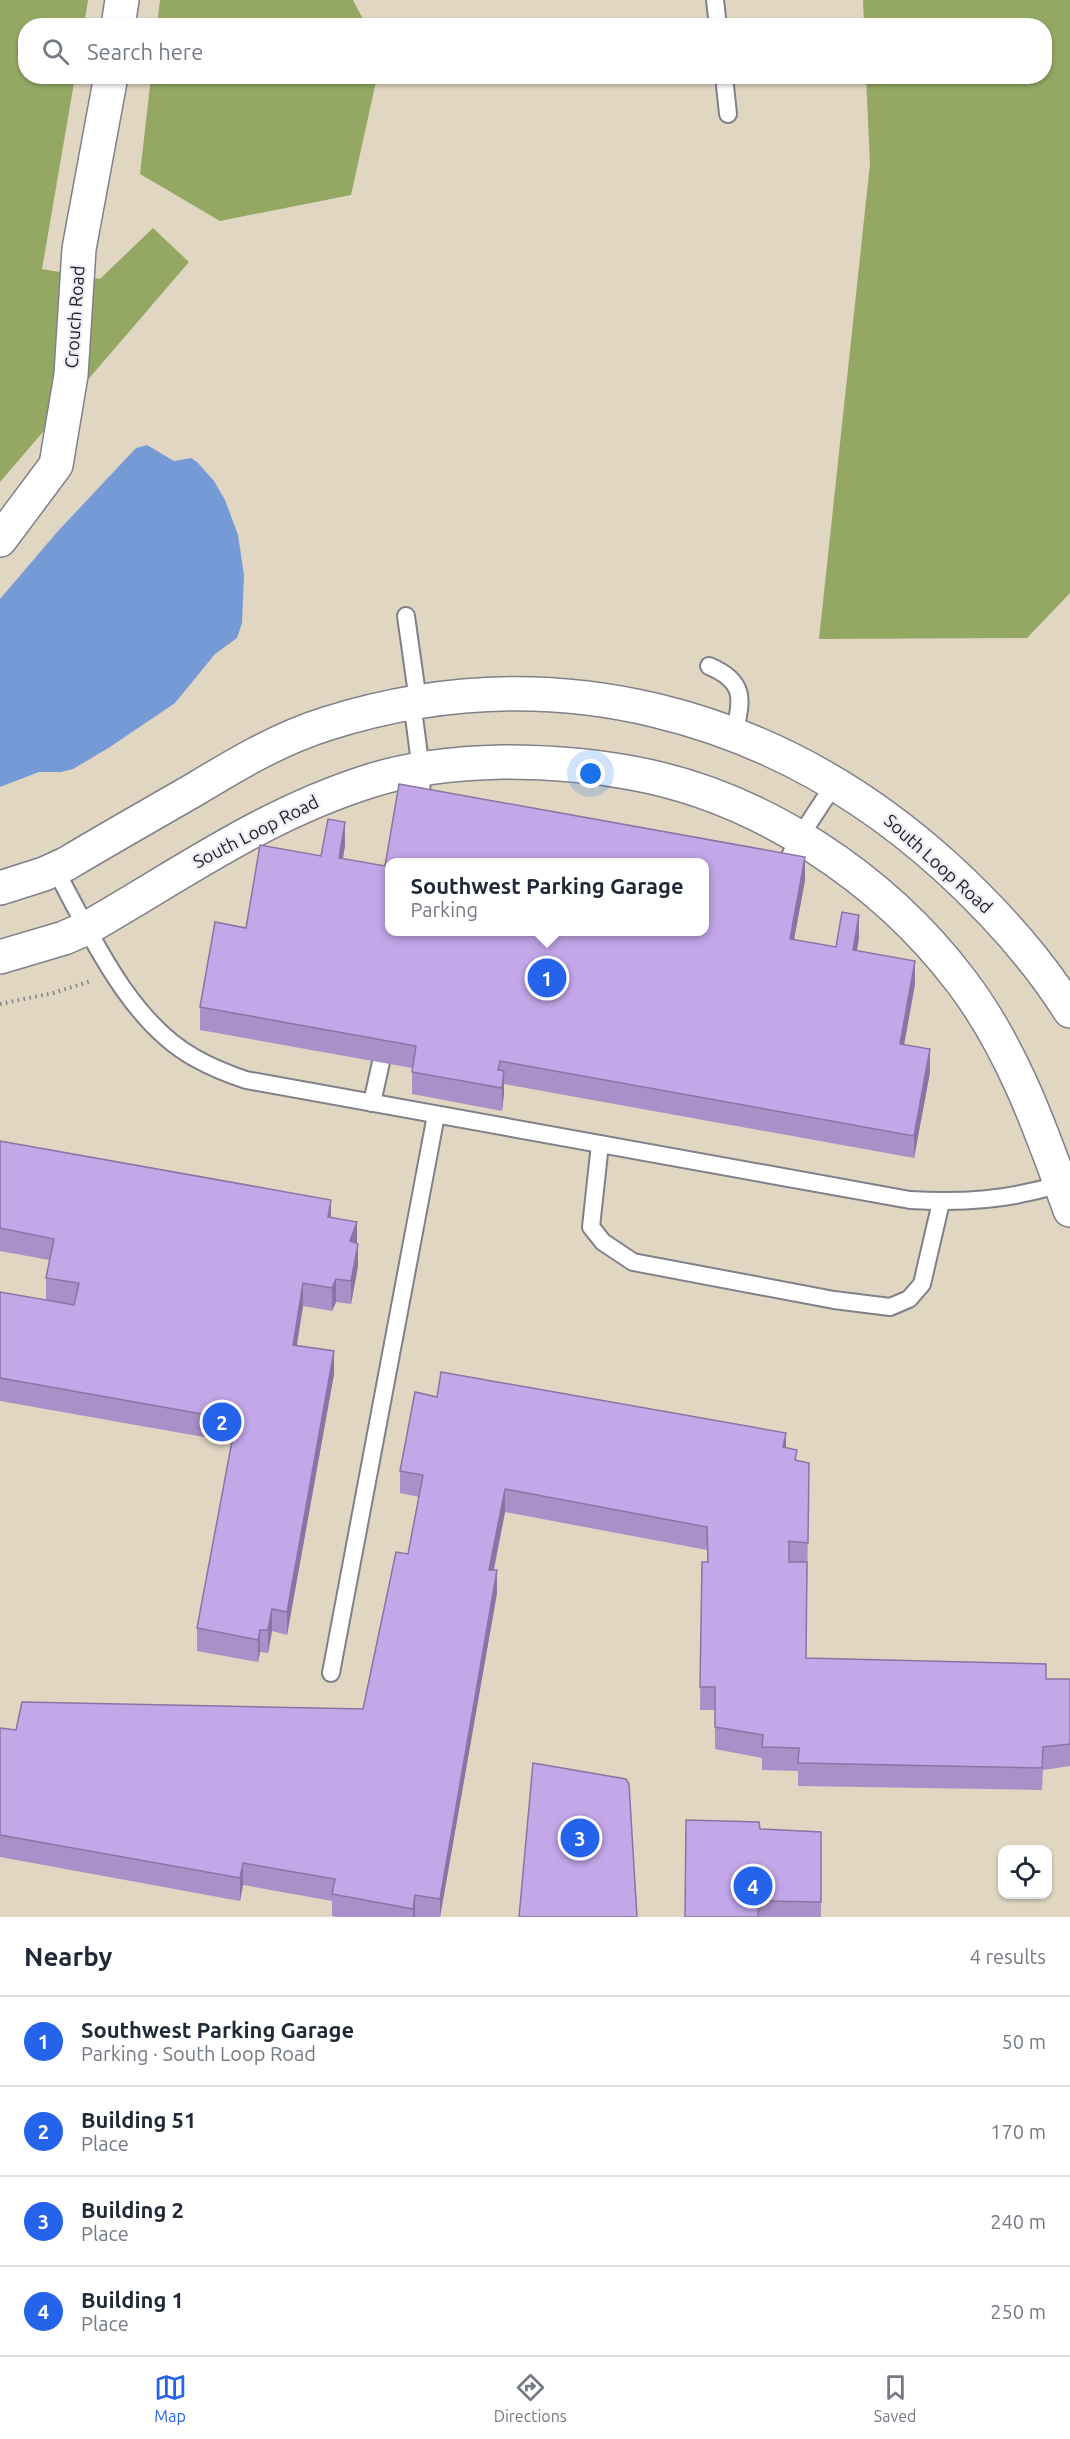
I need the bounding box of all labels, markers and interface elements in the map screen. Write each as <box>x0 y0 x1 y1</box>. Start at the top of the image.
search box <box>18 18 1052 84</box>
icon: search <box>39 35 72 68</box>
text: Search here <box>87 39 203 64</box>
street label: Crouch Road <box>60 265 88 369</box>
your location <box>576 759 605 788</box>
street label: South Loop Road <box>189 791 322 871</box>
street label: South Loop Road <box>881 810 997 917</box>
popup <box>385 858 709 936</box>
text: Southwest Parking Garage <box>410 873 684 898</box>
text: Parking <box>410 898 478 921</box>
pin: 1 <box>528 956 566 1000</box>
pin: 2 <box>202 1400 242 1444</box>
pin: 3 <box>560 1816 600 1860</box>
map controls <box>998 1845 1052 1899</box>
button: locate <box>998 1845 1052 1899</box>
pin: 4 <box>734 1864 772 1908</box>
text: Nearby <box>24 1942 112 1971</box>
text: 4 results <box>970 1945 1046 1968</box>
text: Southwest Parking Garage <box>81 2017 354 2042</box>
text: 1 <box>38 2030 49 2053</box>
text: 50 m <box>1002 2030 1046 2053</box>
text: Parking · South Loop Road <box>81 2042 316 2065</box>
text: Building 51 <box>81 2107 196 2132</box>
text: 2 <box>38 2120 49 2143</box>
text: 170 m <box>990 2120 1046 2143</box>
text: Place <box>81 2132 129 2155</box>
text: Building 2 <box>81 2197 184 2222</box>
text: 3 <box>38 2210 49 2233</box>
text: 240 m <box>990 2210 1046 2233</box>
text: Place <box>81 2222 129 2245</box>
text: Building 1 <box>81 2287 184 2312</box>
text: 4 <box>38 2300 49 2323</box>
text: 250 m <box>990 2300 1046 2323</box>
text: Place <box>81 2312 129 2335</box>
tab: Map <box>154 2371 187 2425</box>
tab: Directions <box>494 2371 567 2425</box>
tab: Saved <box>874 2371 916 2425</box>

